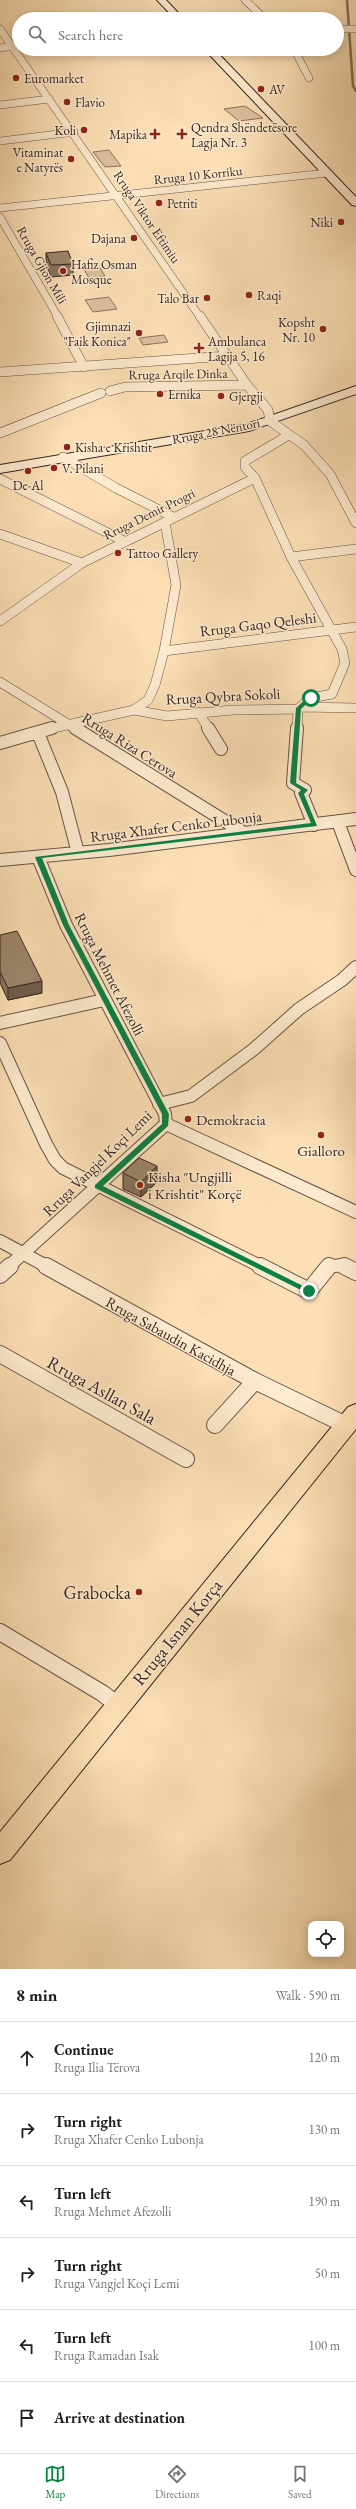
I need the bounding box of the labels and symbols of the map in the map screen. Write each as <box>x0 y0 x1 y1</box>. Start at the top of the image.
place label: Euromarket <box>24 70 84 87</box>
marker: Euromarket <box>11 73 21 83</box>
place label: AV <box>268 81 285 98</box>
marker: AV <box>256 84 266 94</box>
place label: Flavio <box>75 94 105 111</box>
marker: Flavio <box>62 97 72 107</box>
place label: Qendra Shëndetësore Lagja Nr. 3 <box>191 119 297 151</box>
place label: Koli <box>55 122 76 139</box>
marker: Koli <box>79 125 89 135</box>
place label: Mapika <box>109 126 148 143</box>
marker: Qendra Shëndetësore Lagja Nr. 3 <box>176 128 188 140</box>
marker: Mapika <box>150 129 160 139</box>
place label: Vitaminat e Natyrës <box>13 144 63 176</box>
marker: Vitaminat e Natyrës <box>66 154 76 164</box>
street label: Rruga 10 Korriku <box>153 162 243 188</box>
street label: Rruga Viktor Eftimiu <box>110 167 184 267</box>
place label: Petriti <box>167 195 197 212</box>
marker: Petriti <box>154 198 164 208</box>
place label: Niki <box>310 214 333 231</box>
marker: Niki <box>336 217 346 227</box>
street label: Rruga Gjion Mili <box>13 223 71 307</box>
place label: Dajana <box>91 230 127 247</box>
marker: Dajana <box>129 233 139 243</box>
place label: Hafiz Osman Mosque <box>71 256 137 288</box>
marker: Hafiz Osman Mosque <box>58 266 68 276</box>
place label: Raqi <box>257 287 281 304</box>
place label: Talo Bar <box>157 290 200 307</box>
marker: Raqi <box>244 290 254 300</box>
marker: Talo Bar <box>202 293 212 303</box>
place label: Kopsht Nr. 10 <box>278 314 315 346</box>
place label: Gjimnazi "Faik Konica" <box>63 318 131 350</box>
marker: Kopsht Nr. 10 <box>318 324 328 334</box>
marker: Gjimnazi "Faik Konica" <box>134 328 144 338</box>
place label: Ambulanca Lagija 5, 16 <box>207 333 267 365</box>
marker: Ambulanca Lagija 5, 16 <box>193 342 205 354</box>
street label: Rruga Arqile Dinka <box>128 365 229 383</box>
place label: Ernika <box>168 386 202 403</box>
place label: Gjergji <box>229 388 263 405</box>
marker: Ernika <box>155 389 165 399</box>
marker: Gjergji <box>216 391 226 401</box>
street label: Rruga 28 Nëntori <box>171 414 261 448</box>
place label: Kisha e Krishtit <box>75 439 152 456</box>
marker: Kisha e Krishtit <box>62 442 72 452</box>
place label: V. Pilani <box>62 460 104 477</box>
marker: V. Pilani <box>49 463 59 473</box>
marker: De-Al <box>23 466 33 476</box>
place label: De-Al <box>13 477 43 494</box>
street label: Rruga Demir Progri <box>100 484 198 544</box>
place label: Tattoo Gallery <box>126 545 198 562</box>
marker: Tattoo Gallery <box>113 548 123 558</box>
street label: Rruga Gaqo Qeleshi <box>199 607 318 641</box>
street label: Rruga Qybra Sokoli <box>165 683 281 708</box>
route start <box>302 689 320 707</box>
street label: Rruga Riza Cerova <box>79 708 181 782</box>
street label: Rruga Xhafer Cenko Lubonja <box>89 806 263 846</box>
street label: Rruga Mehmet Afezolli <box>71 909 149 1039</box>
street label: Rruga Vangjel Koçi Lemi <box>38 1106 156 1220</box>
place label: Demokracia <box>196 1110 266 1129</box>
marker: Demokracia <box>183 1114 193 1124</box>
marker: Gialloro <box>316 1130 326 1140</box>
place label: Gialloro <box>297 1141 345 1160</box>
place label: Kisha "Ungjilli i Krishtit" Korçë <box>148 1167 242 1203</box>
marker: Kisha "Ungjilli i Krishtit" Korçë <box>135 1180 145 1190</box>
route end <box>300 1282 318 1300</box>
street label: Rruga Sabaudin Kacidhja <box>102 1292 240 1380</box>
street label: Rruga Asllan Sala <box>43 1351 161 1430</box>
street label: Rruga Isnan Korça <box>127 1574 227 1690</box>
place label: Grabocka <box>64 1581 132 1604</box>
marker: Grabocka <box>134 1587 144 1597</box>

